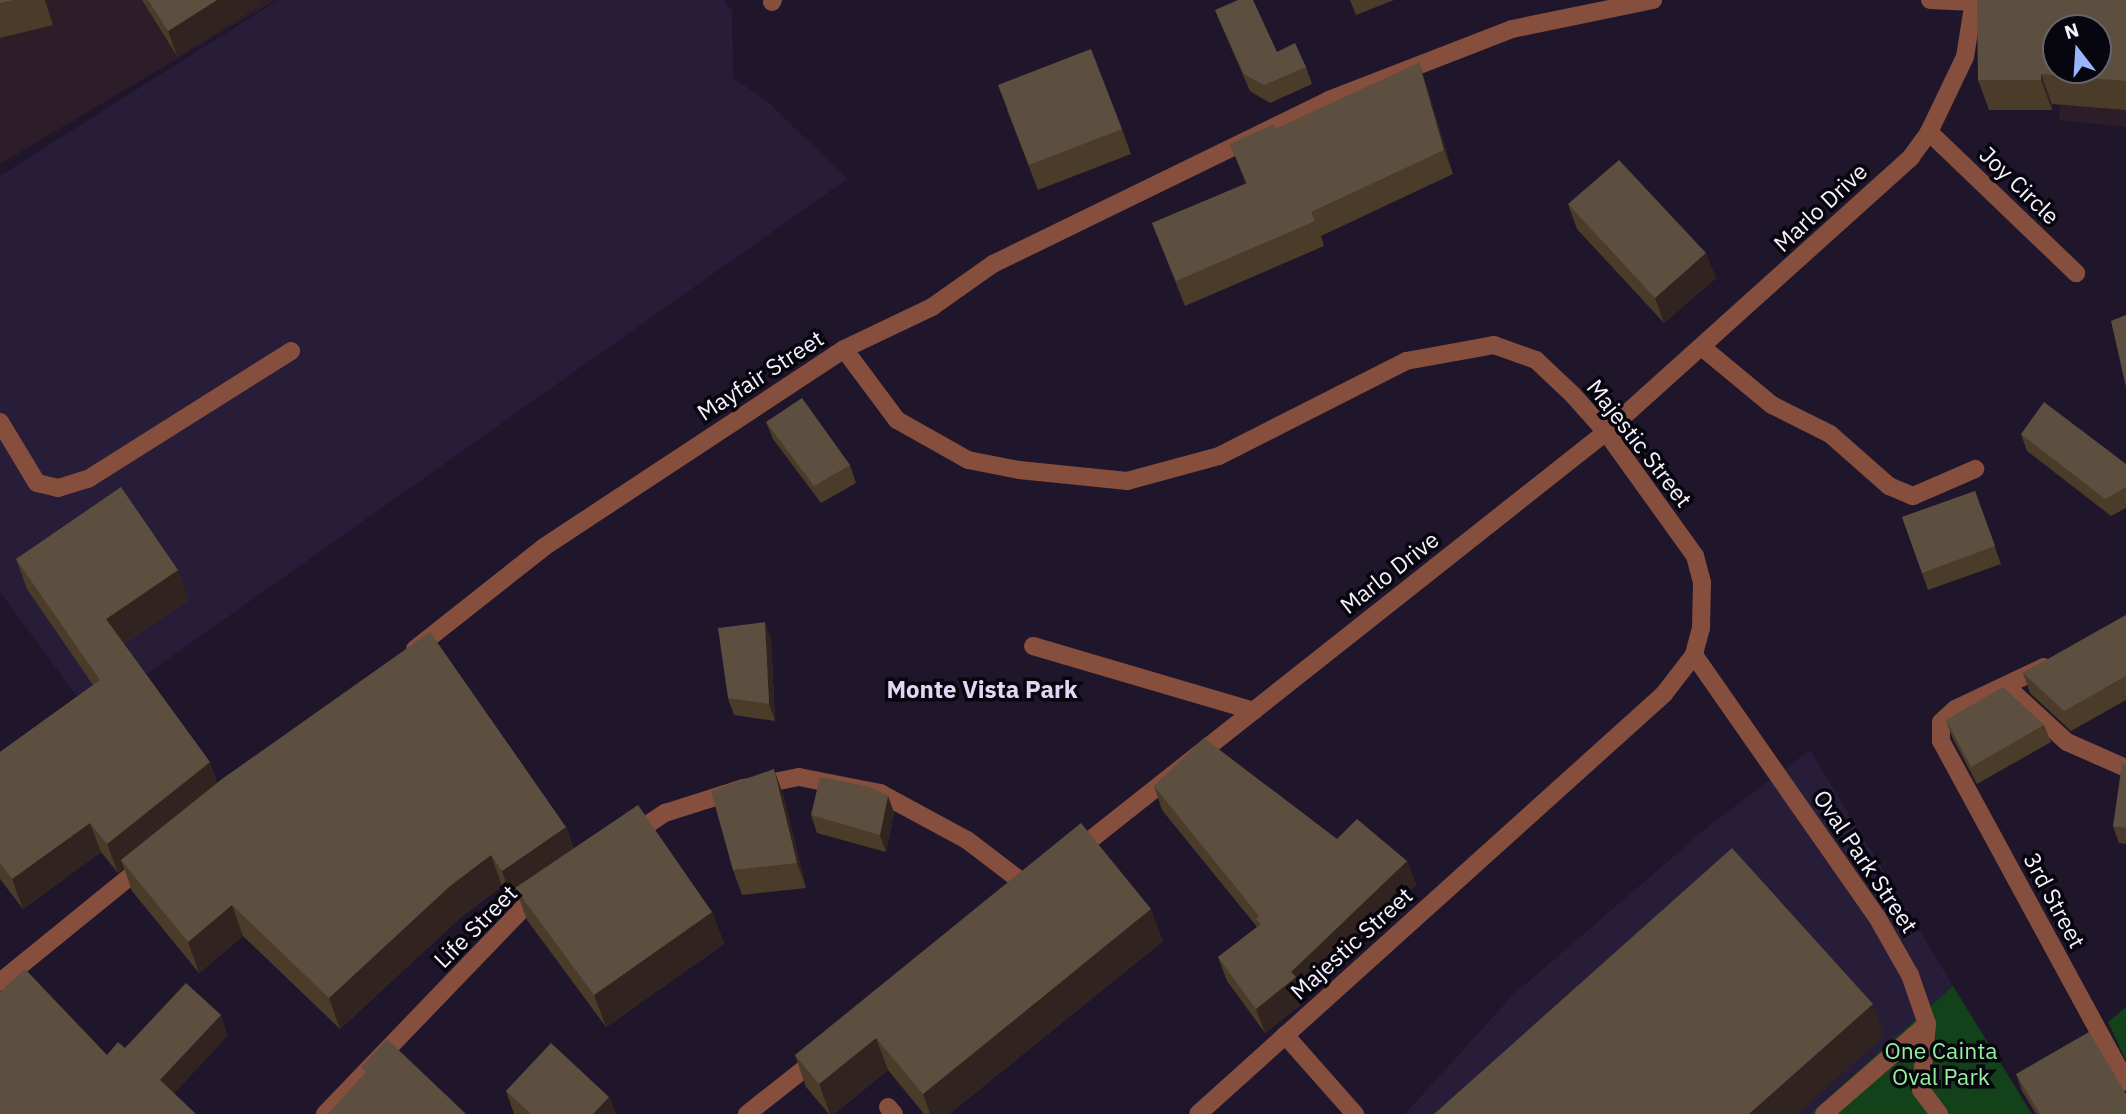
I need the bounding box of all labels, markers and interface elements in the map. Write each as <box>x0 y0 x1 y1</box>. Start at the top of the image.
north arrow <box>2042 14 2112 84</box>
text: N <box>2061 17 2082 44</box>
street label: Joy Circle <box>1974 140 2066 230</box>
street label: Marlo Drive <box>1768 157 1872 257</box>
street label: Mayfair Street <box>692 324 828 426</box>
street label: Majestic Street <box>1582 374 1698 512</box>
street label: Marlo Drive <box>1334 525 1444 619</box>
district label: Monte Vista Park <box>886 676 1078 704</box>
street label: Oval Park Street <box>1808 784 1924 938</box>
street label: 3rd Street <box>2018 848 2092 952</box>
street label: Life Street <box>428 879 522 973</box>
street label: Majestic Street <box>1284 881 1418 1005</box>
park label: One Cainta Oval Park <box>1884 1036 1998 1090</box>

